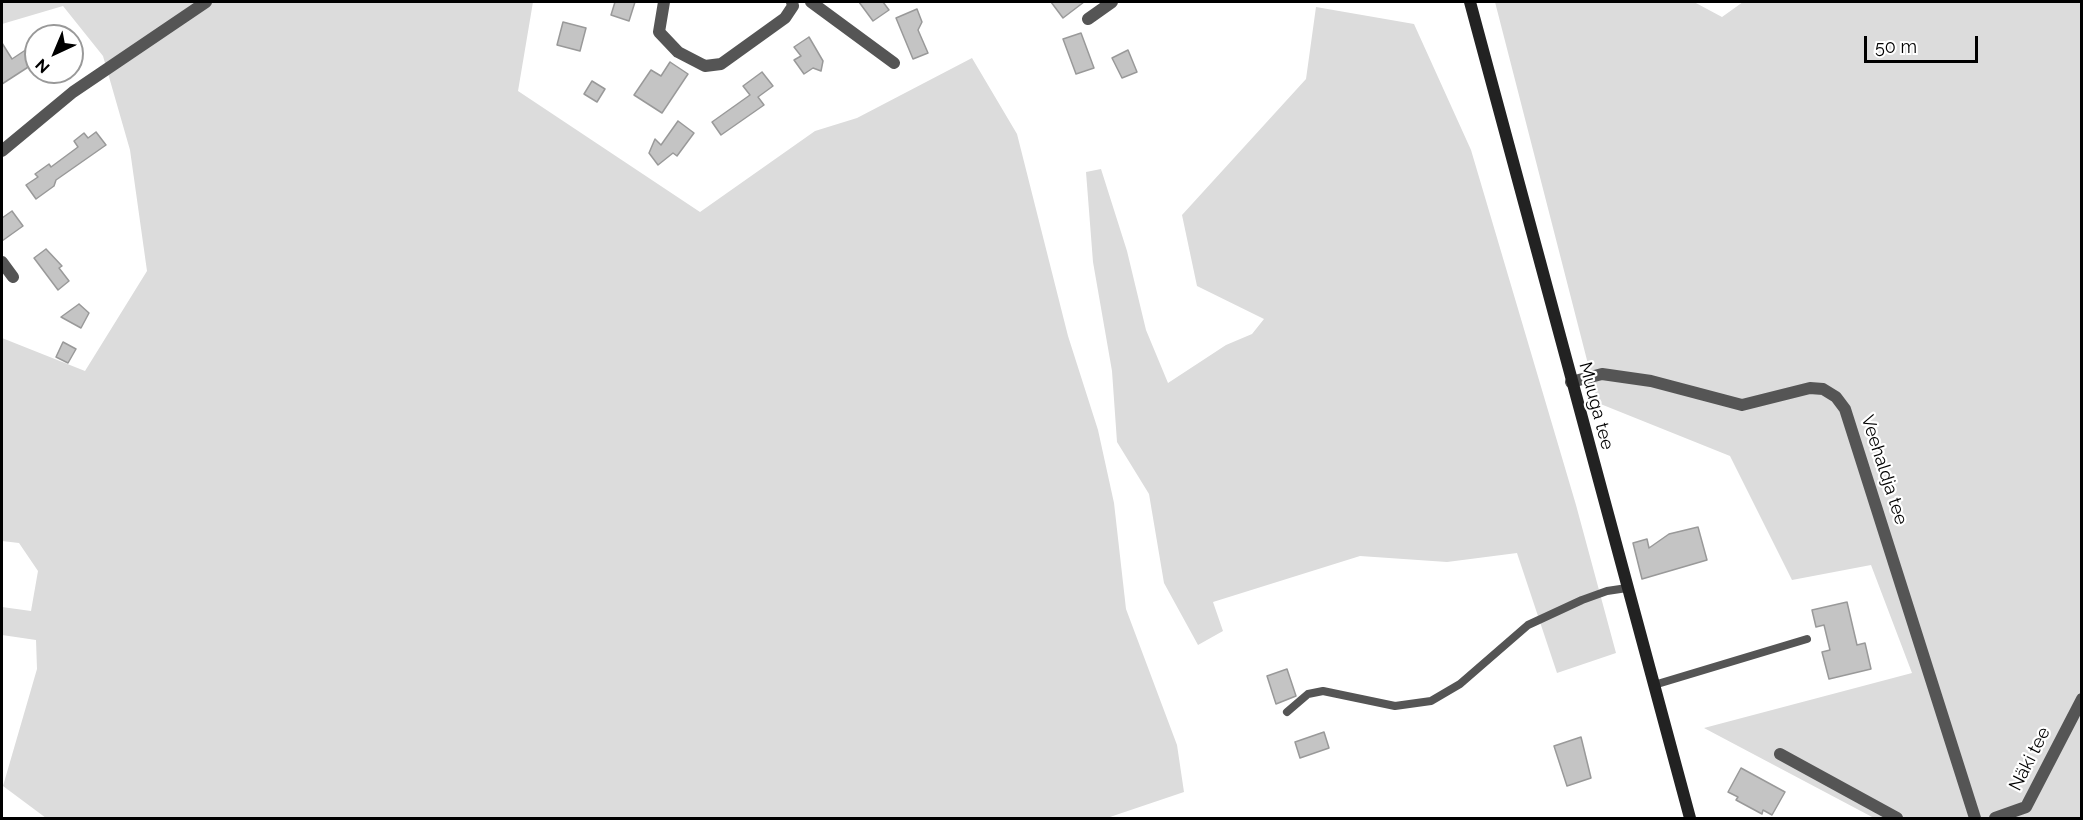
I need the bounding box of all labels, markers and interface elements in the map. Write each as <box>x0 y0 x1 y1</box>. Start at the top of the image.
north arrow <box>24 24 84 84</box>
scale bar <box>1867 24 1981 62</box>
text: 50 m <box>1875 36 1917 57</box>
text: N <box>32 55 54 77</box>
street label: Muuga tee <box>1574 360 1618 452</box>
street label: Veehaldja tee <box>1856 412 1912 528</box>
street label: Näki tee <box>2005 724 2055 794</box>

